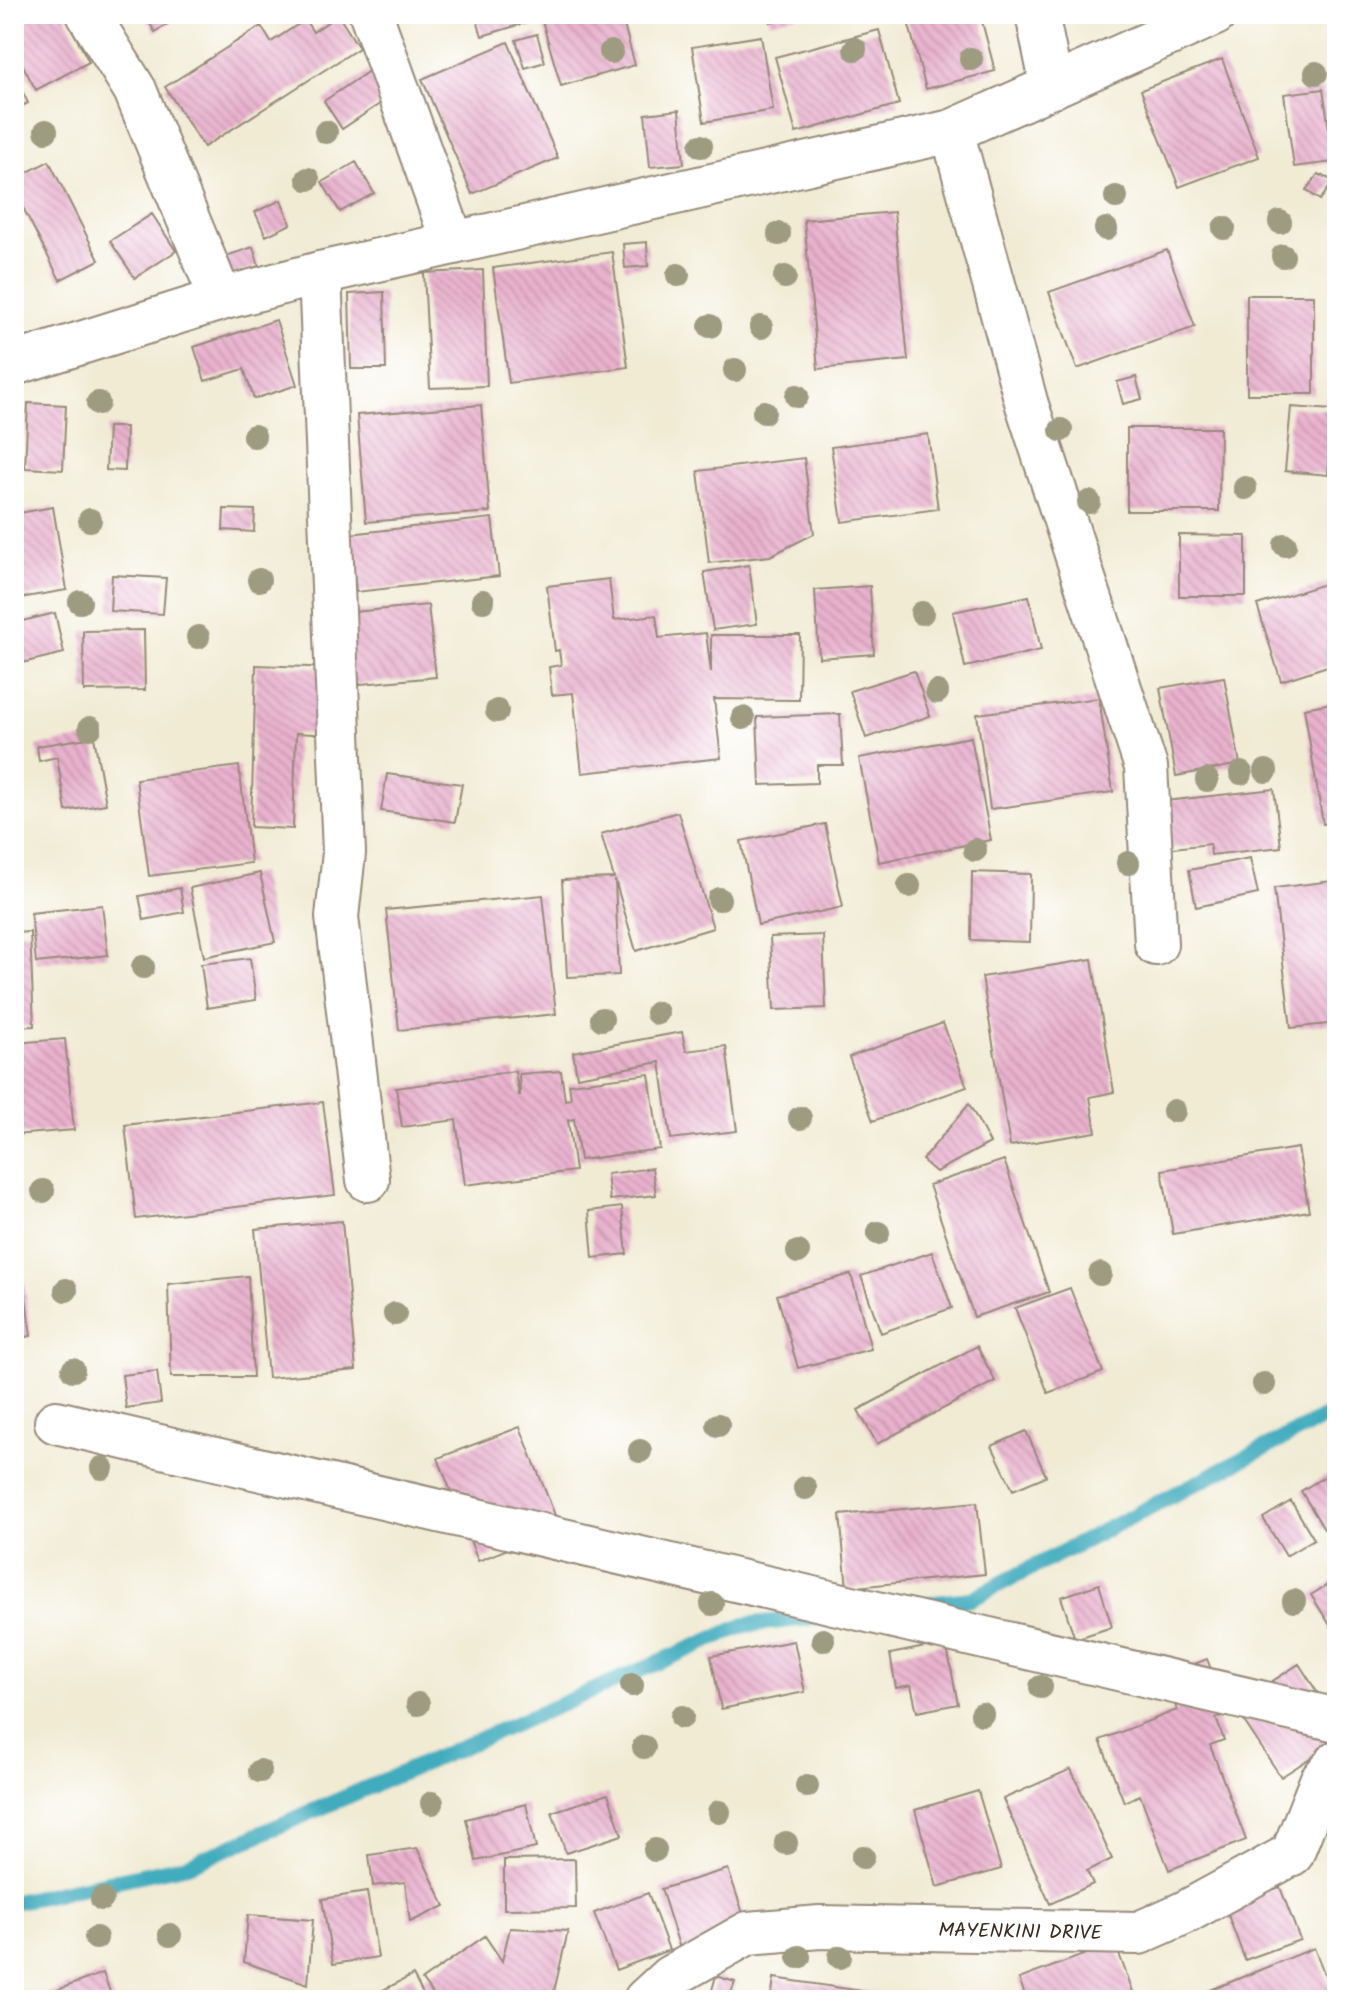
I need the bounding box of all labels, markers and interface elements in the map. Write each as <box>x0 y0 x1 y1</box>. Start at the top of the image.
street label: MAYENKINI DRIVE <box>938 1915 1104 1950</box>

